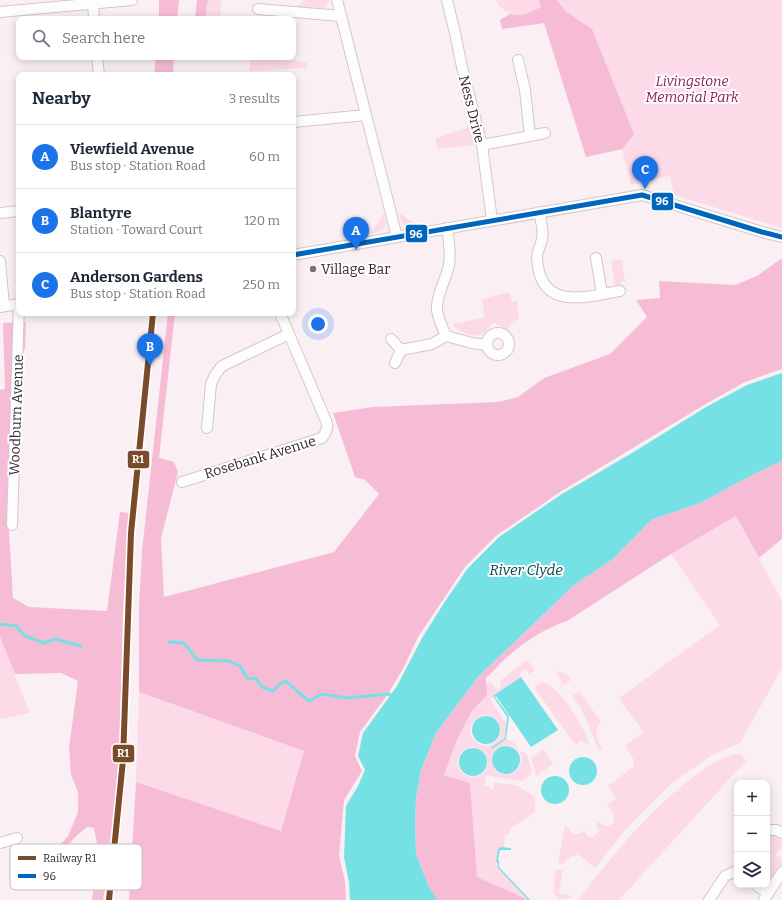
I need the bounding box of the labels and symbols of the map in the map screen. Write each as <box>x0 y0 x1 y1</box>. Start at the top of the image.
street label: Ness Drive <box>455 73 488 145</box>
park label: Livingstone Memorial Park <box>645 73 739 106</box>
pin: C <box>632 156 658 189</box>
line badge: 96 <box>651 192 674 211</box>
text: 96 <box>655 195 669 208</box>
pin: A <box>343 217 369 250</box>
line badge: 96 <box>405 224 428 243</box>
text: 96 <box>409 228 423 241</box>
place label: Village Bar <box>321 261 390 278</box>
marker: Village Bar <box>308 264 318 274</box>
your location <box>308 314 328 334</box>
pin: B <box>137 333 163 366</box>
street label: Woodburn Avenue <box>6 354 27 476</box>
street label: Rosebank Avenue <box>202 432 318 483</box>
line badge: R1 <box>127 450 150 469</box>
text: R1 <box>132 453 144 466</box>
water label: River Clyde <box>489 561 563 579</box>
line badge: R1 <box>112 744 135 763</box>
text: R1 <box>117 747 129 760</box>
legend <box>10 844 142 890</box>
text: Railway R1 <box>43 852 97 865</box>
text: 96 <box>43 870 56 883</box>

